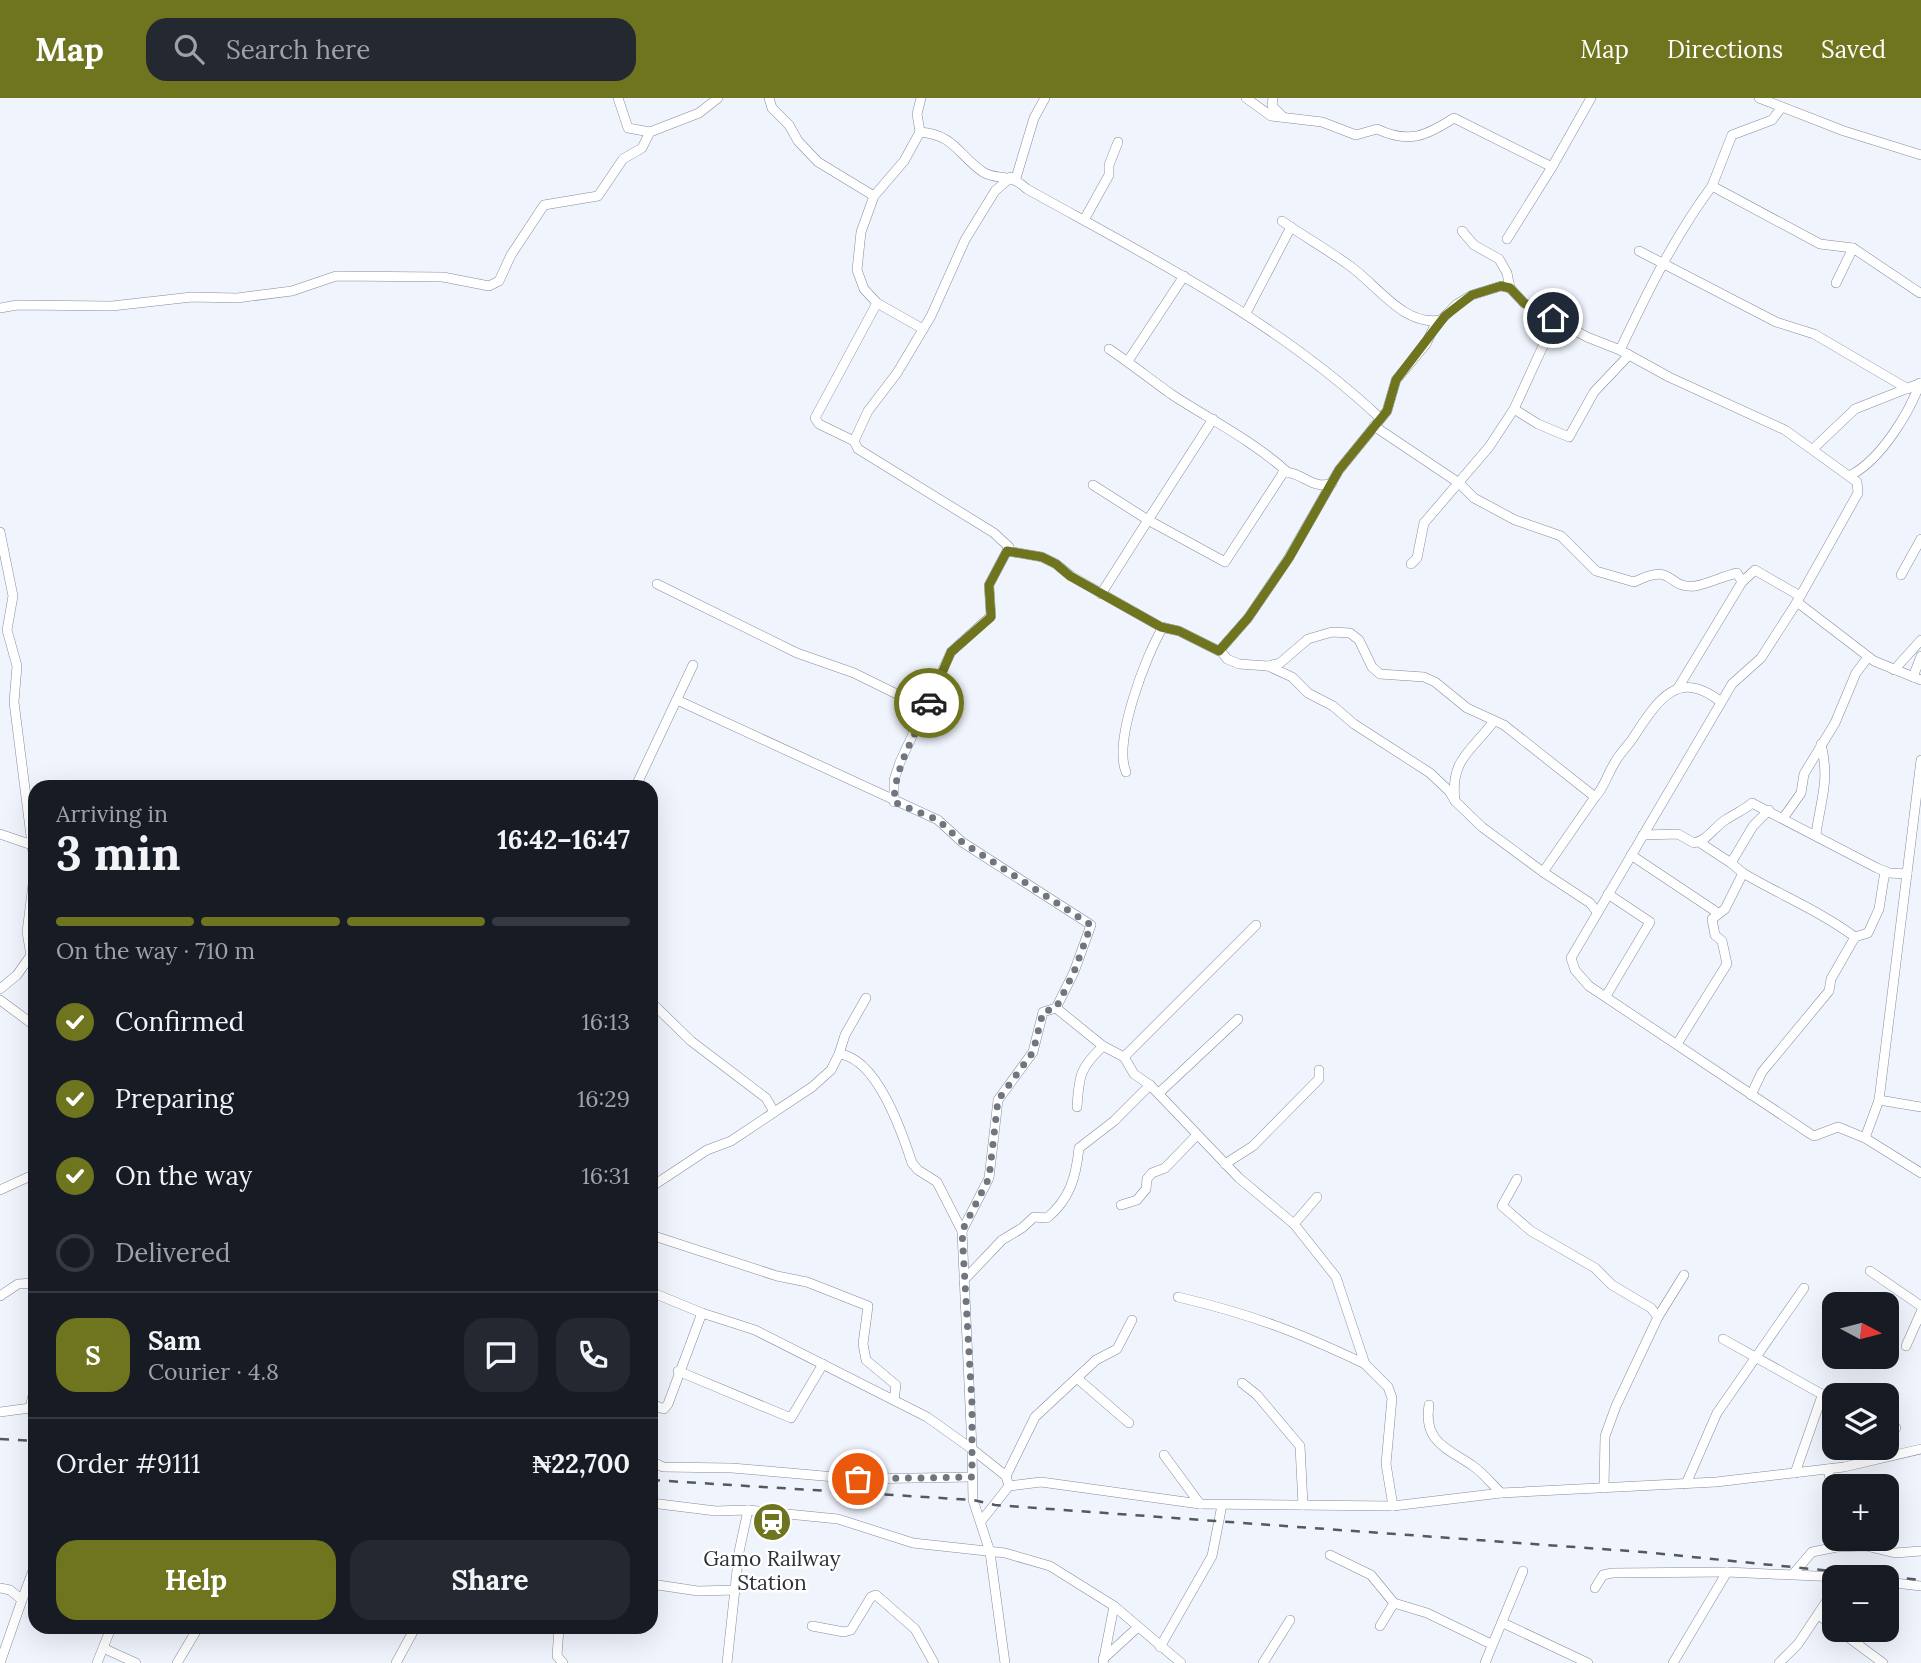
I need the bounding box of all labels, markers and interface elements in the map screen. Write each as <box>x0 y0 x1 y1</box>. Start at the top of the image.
search box <box>146 18 636 81</box>
text: Map <box>35 28 104 70</box>
icon: search <box>170 30 208 68</box>
text: Search here <box>226 33 370 66</box>
text: Map <box>1580 34 1629 65</box>
text: Directions <box>1667 34 1783 65</box>
text: Saved <box>1821 34 1886 65</box>
pin <box>1523 288 1583 348</box>
icon: home <box>1534 299 1572 337</box>
courier <box>894 668 964 738</box>
icon: car <box>910 684 948 722</box>
text: Arriving in <box>56 799 168 828</box>
text: 16:42–16:47 <box>497 823 630 856</box>
text: 3 min <box>56 824 181 883</box>
text: On the way · 710 m <box>56 936 255 965</box>
icon: check <box>56 1003 94 1041</box>
text: Confirmed <box>115 1005 244 1038</box>
text: 16:13 <box>581 1007 630 1036</box>
icon: check <box>56 1080 94 1118</box>
text: Preparing <box>115 1082 234 1115</box>
text: 16:29 <box>577 1084 630 1113</box>
icon: check <box>56 1157 94 1195</box>
text: On the way <box>115 1159 252 1192</box>
text: 16:31 <box>581 1161 630 1190</box>
text: Delivered <box>115 1236 231 1269</box>
north arrow <box>1822 1292 1899 1368</box>
map controls <box>1822 1292 1899 1642</box>
button: chat <box>464 1318 538 1392</box>
button: phone <box>556 1318 630 1392</box>
text: Sam <box>148 1324 201 1357</box>
text: S <box>85 1339 101 1372</box>
text: Courier · 4.8 <box>148 1357 279 1386</box>
button: layers <box>1822 1383 1899 1460</box>
text: Order #9111 <box>56 1447 200 1480</box>
text: ₦22,700 <box>532 1447 630 1480</box>
pin <box>828 1449 888 1509</box>
icon: bag <box>839 1460 877 1498</box>
button: + <box>1822 1474 1899 1551</box>
station icon: Gamo Railway Station <box>751 1501 793 1543</box>
button: Help <box>56 1540 336 1620</box>
button: Share <box>350 1540 630 1620</box>
place label: Gamo Railway Station <box>703 1545 841 1596</box>
button: − <box>1822 1565 1899 1642</box>

